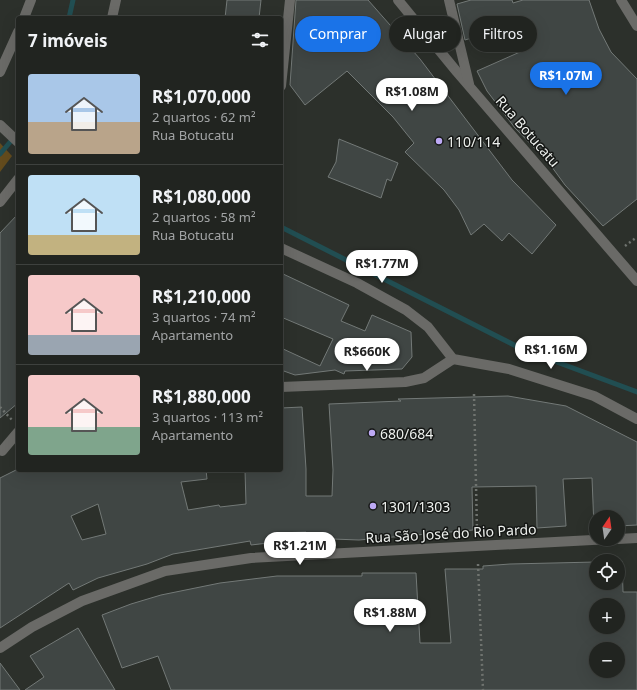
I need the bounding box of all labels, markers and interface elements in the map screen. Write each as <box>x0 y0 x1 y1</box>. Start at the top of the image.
chip: Comprar <box>295 16 381 52</box>
chip: Alugar <box>389 16 461 52</box>
chip: Filtros <box>469 16 537 52</box>
text: 7 imóveis <box>28 29 108 52</box>
icon: filters <box>249 29 271 51</box>
pin: R$1.07M <box>529 62 603 96</box>
text: R$1.07M <box>539 66 593 84</box>
pin: R$1.08M <box>375 78 449 112</box>
text: R$1.08M <box>385 82 439 100</box>
text: R$1,070,000 <box>152 85 251 108</box>
icon: home <box>60 90 108 138</box>
street label: Rua Botucatu <box>492 91 564 171</box>
text: 2 quartos · 62 m² <box>152 108 256 126</box>
text: Rua Botucatu <box>152 126 234 144</box>
place label: 110/114 <box>447 132 500 151</box>
marker: 110/114 <box>434 136 444 146</box>
text: R$1,080,000 <box>152 185 251 208</box>
icon: home <box>60 191 108 239</box>
text: 2 quartos · 58 m² <box>152 208 256 226</box>
text: Rua Botucatu <box>152 226 234 244</box>
pin: R$1.77M <box>345 250 419 284</box>
text: R$1.77M <box>355 254 409 272</box>
text: R$1,210,000 <box>152 285 251 308</box>
icon: home <box>60 291 108 339</box>
text: 3 quartos · 74 m² <box>152 308 256 326</box>
text: Apartamento <box>152 326 233 344</box>
pin: R$1.16M <box>514 336 588 370</box>
pin: R$660K <box>334 338 400 372</box>
text: R$1.16M <box>524 340 578 358</box>
text: R$660K <box>344 342 390 360</box>
text: R$1,880,000 <box>152 385 251 408</box>
icon: home <box>60 391 108 439</box>
text: 3 quartos · 113 m² <box>152 408 263 426</box>
place label: 680/684 <box>380 424 433 443</box>
text: Apartamento <box>152 426 233 444</box>
marker: 680/684 <box>367 428 377 438</box>
place label: 1301/1303 <box>381 497 450 516</box>
marker: 1301/1303 <box>368 501 378 511</box>
north arrow <box>589 510 625 546</box>
map controls <box>589 510 625 678</box>
street label: Rua São José do Rio Pardo <box>365 519 537 547</box>
pin: R$1.21M <box>263 532 337 566</box>
text: R$1.21M <box>273 536 327 554</box>
button: locate <box>589 554 625 590</box>
button: + <box>589 598 625 634</box>
pin: R$1.88M <box>353 599 427 633</box>
text: R$1.88M <box>363 603 417 621</box>
button: − <box>589 642 625 678</box>

